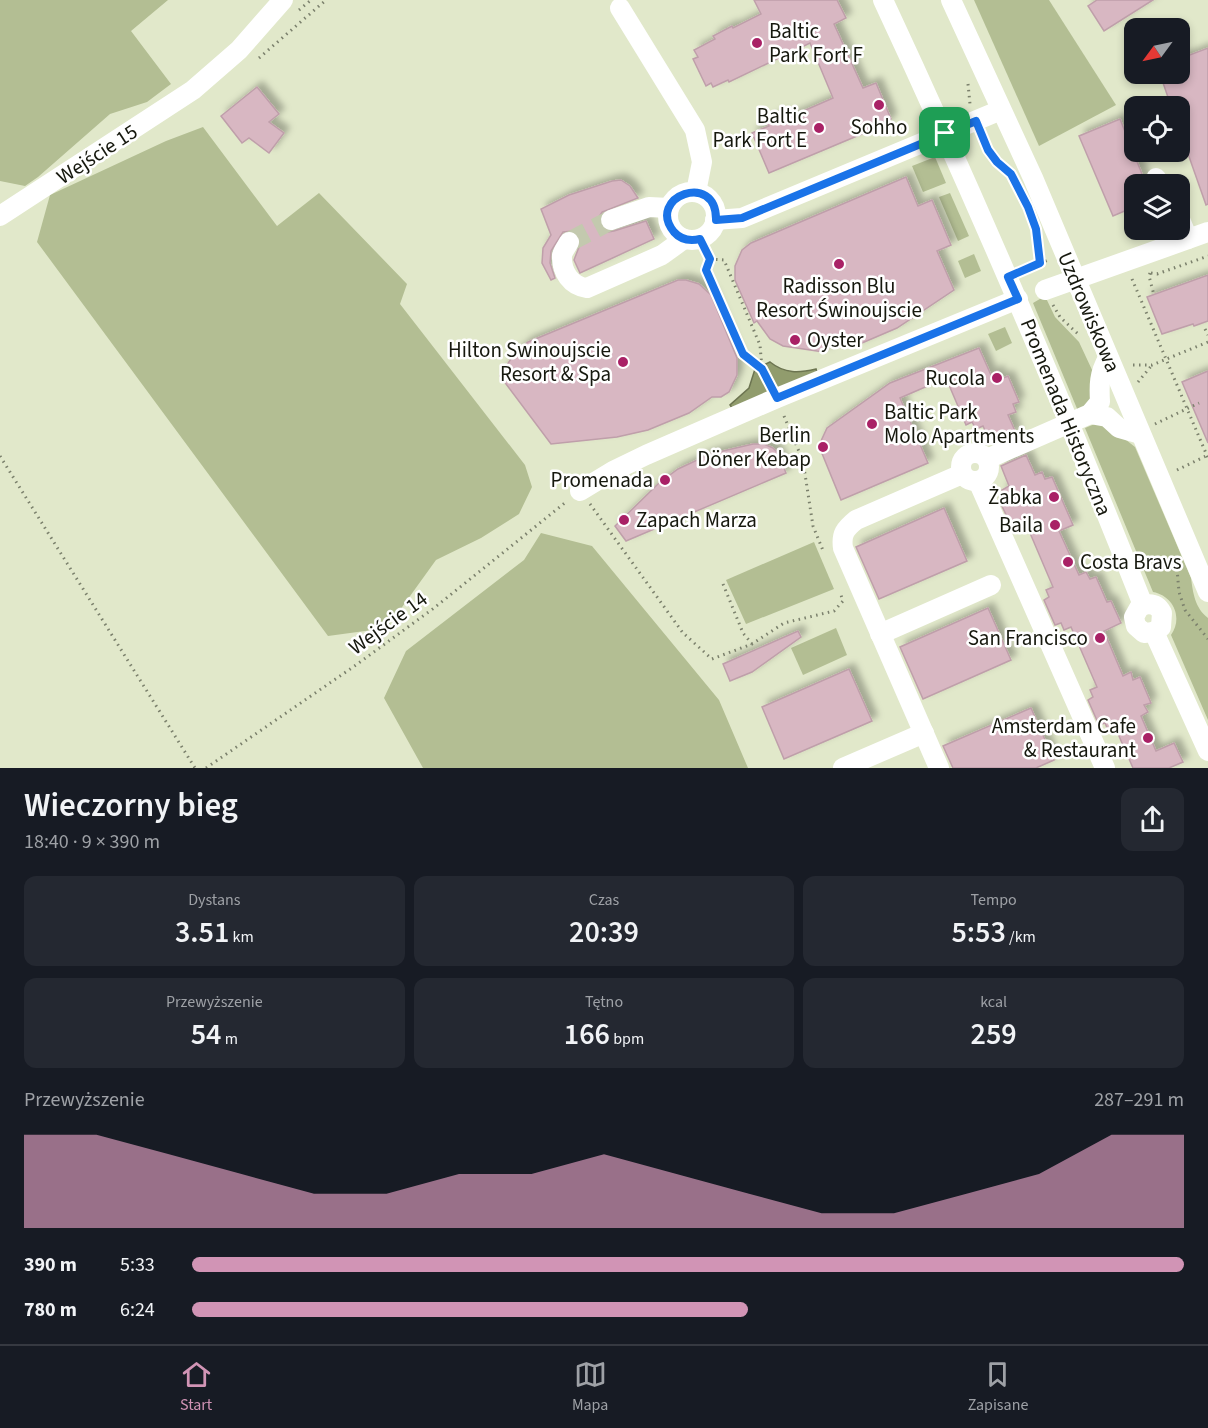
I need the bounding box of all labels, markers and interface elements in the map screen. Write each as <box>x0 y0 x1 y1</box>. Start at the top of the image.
place label: Baltic Park Fort F <box>769 16 863 70</box>
north arrow <box>1124 18 1190 84</box>
map controls <box>1124 18 1190 240</box>
marker: Baltic Park Fort F <box>750 36 764 50</box>
button: locate <box>1124 96 1190 162</box>
marker: Sohho <box>872 98 886 112</box>
place label: Baltic Park Fort E <box>712 101 807 155</box>
pin <box>919 107 970 158</box>
place label: Sohho <box>851 112 907 142</box>
icon: arrive <box>928 116 961 149</box>
street label: Wejście 15 <box>51 117 143 191</box>
marker: Baltic Park Fort E <box>812 121 826 135</box>
button: layers <box>1124 174 1190 240</box>
street label: Uzdrowiskowa <box>1050 247 1128 377</box>
marker: Radisson Blu Resort Świnoujscie <box>832 257 846 271</box>
place label: Radisson Blu Resort Świnoujscie <box>756 271 922 325</box>
street label: Promenada Historyczna <box>1013 314 1119 520</box>
place label: Oyster <box>807 325 864 355</box>
marker: Oyster <box>788 333 802 347</box>
place label: Hilton Swinoujscie Resort & Spa <box>448 335 611 389</box>
marker: Hilton Swinoujscie Resort & Spa <box>616 355 630 369</box>
place label: Rucola <box>925 363 985 393</box>
marker: Rucola <box>990 371 1004 385</box>
place label: Baltic Park Molo Apartments <box>884 397 1035 451</box>
marker: Baltic Park Molo Apartments <box>865 417 879 431</box>
place label: Berlin Döner Kebap <box>697 420 811 474</box>
marker: Berlin Döner Kebap <box>816 440 830 454</box>
place label: Promenada <box>551 465 653 495</box>
marker: Promenada <box>658 473 672 487</box>
place label: Żabka <box>988 482 1042 512</box>
marker: Żabka <box>1047 490 1061 504</box>
place label: Zapach Marza <box>636 505 757 535</box>
place label: Baila <box>999 510 1043 540</box>
marker: Zapach Marza <box>617 513 631 527</box>
marker: Baila <box>1048 518 1062 532</box>
place label: Costa Bravs <box>1080 547 1182 577</box>
marker: Costa Bravs <box>1061 555 1075 569</box>
street label: Wejście 14 <box>342 584 434 662</box>
place label: San Francisco <box>968 623 1088 653</box>
marker: San Francisco <box>1093 631 1107 645</box>
place label: Amsterdam Cafe & Restaurant <box>992 711 1136 765</box>
marker: Amsterdam Cafe & Restaurant <box>1141 731 1155 745</box>
text: Wieczorny bieg <box>24 782 238 829</box>
button: share <box>1121 788 1184 851</box>
text: 18:40 · 9 × 390 m <box>24 828 160 856</box>
text: Dystans <box>188 889 240 911</box>
text: Czas <box>589 889 619 911</box>
text: Tempo <box>971 889 1017 911</box>
text: 3.51 <box>175 911 229 954</box>
text: 20:39 <box>569 911 639 954</box>
text: 5:53 <box>951 911 1006 954</box>
text: km <box>229 926 254 948</box>
text: /km <box>1006 926 1036 948</box>
text: Przewyższenie <box>166 991 263 1013</box>
text: Tętno <box>585 991 623 1013</box>
text: kcal <box>980 991 1007 1013</box>
text: 54 <box>191 1013 221 1056</box>
text: 166 <box>564 1013 610 1056</box>
text: 259 <box>971 1013 1017 1056</box>
text: m <box>221 1028 238 1050</box>
text: bpm <box>610 1028 644 1050</box>
text: Przewyższenie <box>24 1086 145 1114</box>
text: 287–291 m <box>1094 1086 1184 1114</box>
text: 390 m <box>24 1251 77 1279</box>
text: 5:33 <box>120 1251 155 1279</box>
text: 780 m <box>24 1296 77 1324</box>
text: 6:24 <box>120 1296 155 1324</box>
tab: Start <box>180 1358 213 1416</box>
tab: Mapa <box>572 1358 608 1416</box>
tab: Zapisane <box>968 1358 1028 1416</box>

